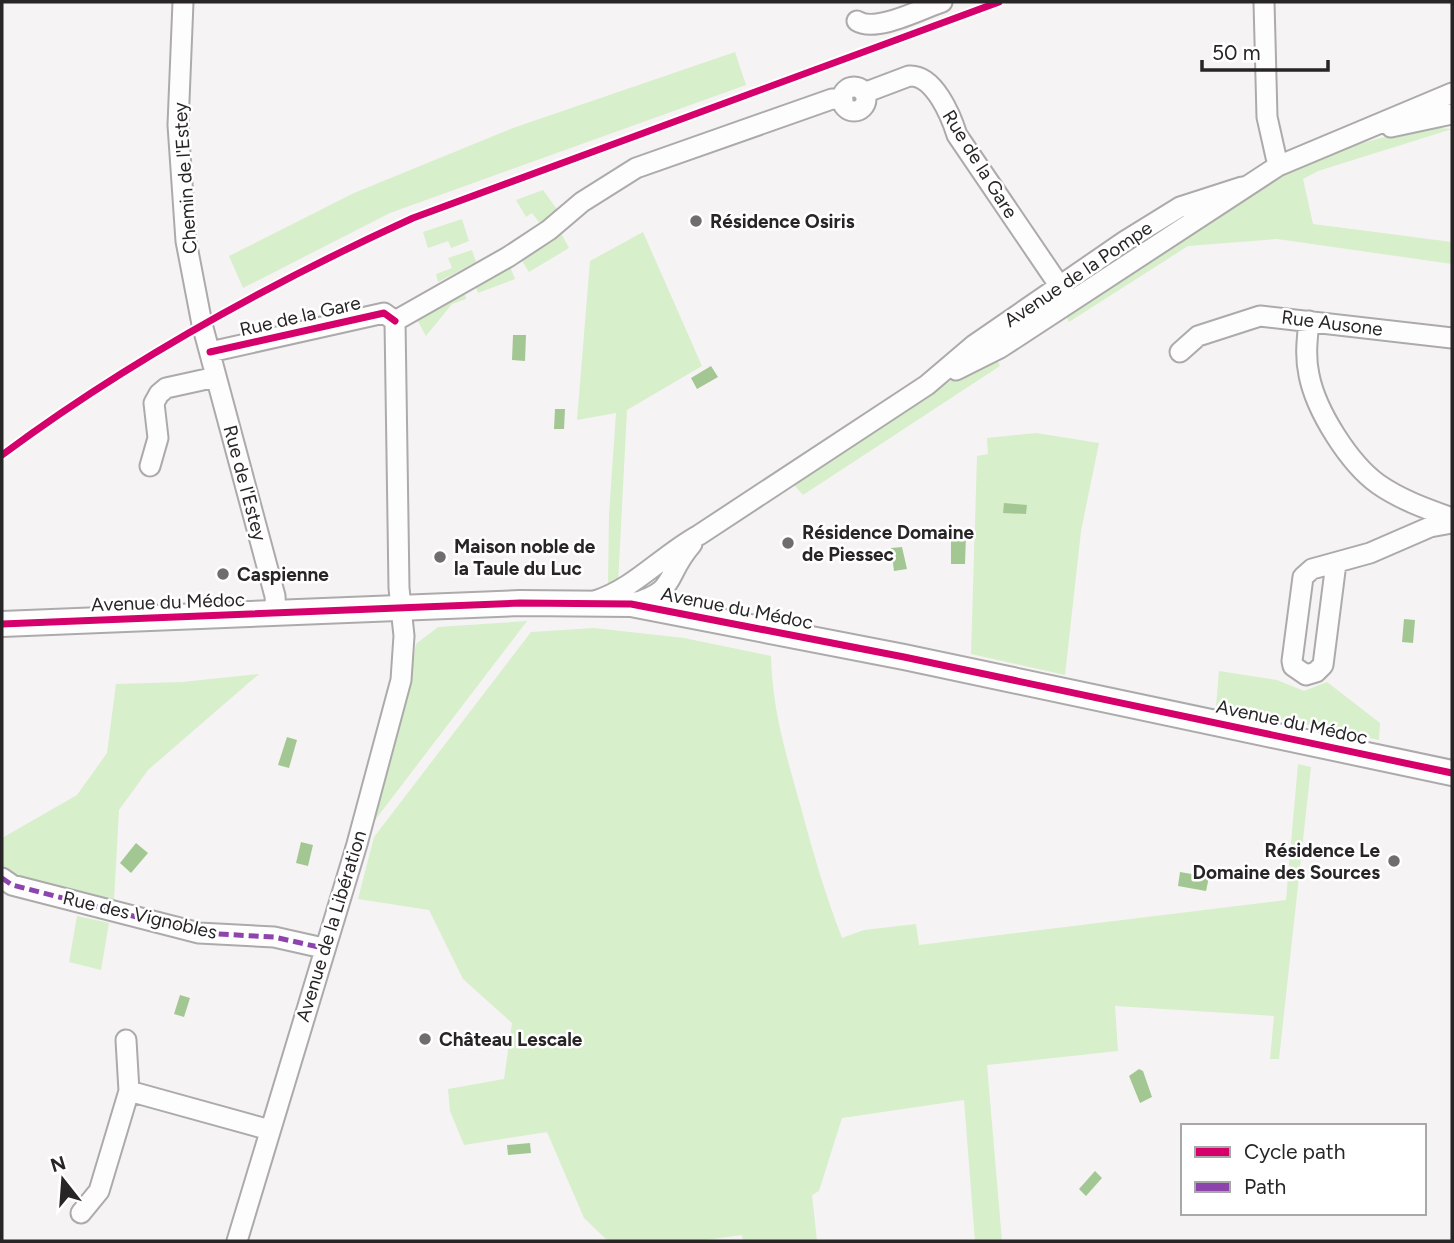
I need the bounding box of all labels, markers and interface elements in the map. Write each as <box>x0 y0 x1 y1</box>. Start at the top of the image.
scale bar <box>1202 28 1328 72</box>
text: 50 m <box>1212 40 1261 65</box>
street label: Chemin de l'Estey <box>168 101 202 255</box>
street label: Rue de la Gare <box>938 106 1022 222</box>
place label: Résidence Osiris <box>710 210 855 233</box>
marker: Résidence Osiris <box>688 213 704 229</box>
street label: Avenue de la Pompe <box>1000 216 1156 332</box>
street label: Rue de la Gare <box>237 291 363 341</box>
street label: Rue Ausone <box>1280 305 1384 341</box>
street label: Rue de l'Estey <box>218 422 272 544</box>
place label: Résidence Domaine de Piessec <box>802 521 975 566</box>
place label: Maison noble de la Taule du Luc <box>454 535 596 580</box>
marker: Résidence Domaine de Piessec <box>780 535 796 551</box>
marker: Maison noble de la Taule du Luc <box>432 549 448 565</box>
place label: Caspienne <box>237 563 329 586</box>
marker: Caspienne <box>215 566 231 582</box>
street label: Avenue du Médoc <box>659 582 815 634</box>
street label: Avenue du Médoc <box>91 588 245 616</box>
street label: Avenue du Médoc <box>1214 695 1370 749</box>
street label: Avenue de la Libération <box>291 828 371 1024</box>
place label: Résidence Le Domaine des Sources <box>1193 839 1380 884</box>
marker: Résidence Le Domaine des Sources <box>1386 853 1402 869</box>
street label: Rue des Vignobles <box>61 886 219 944</box>
place label: Château Lescale <box>439 1028 583 1051</box>
marker: Château Lescale <box>417 1031 433 1047</box>
legend <box>1181 1124 1426 1215</box>
text: Cycle path <box>1244 1139 1345 1164</box>
north arrow <box>28 1145 98 1215</box>
text: N <box>48 1151 69 1177</box>
text: Path <box>1244 1174 1286 1199</box>

